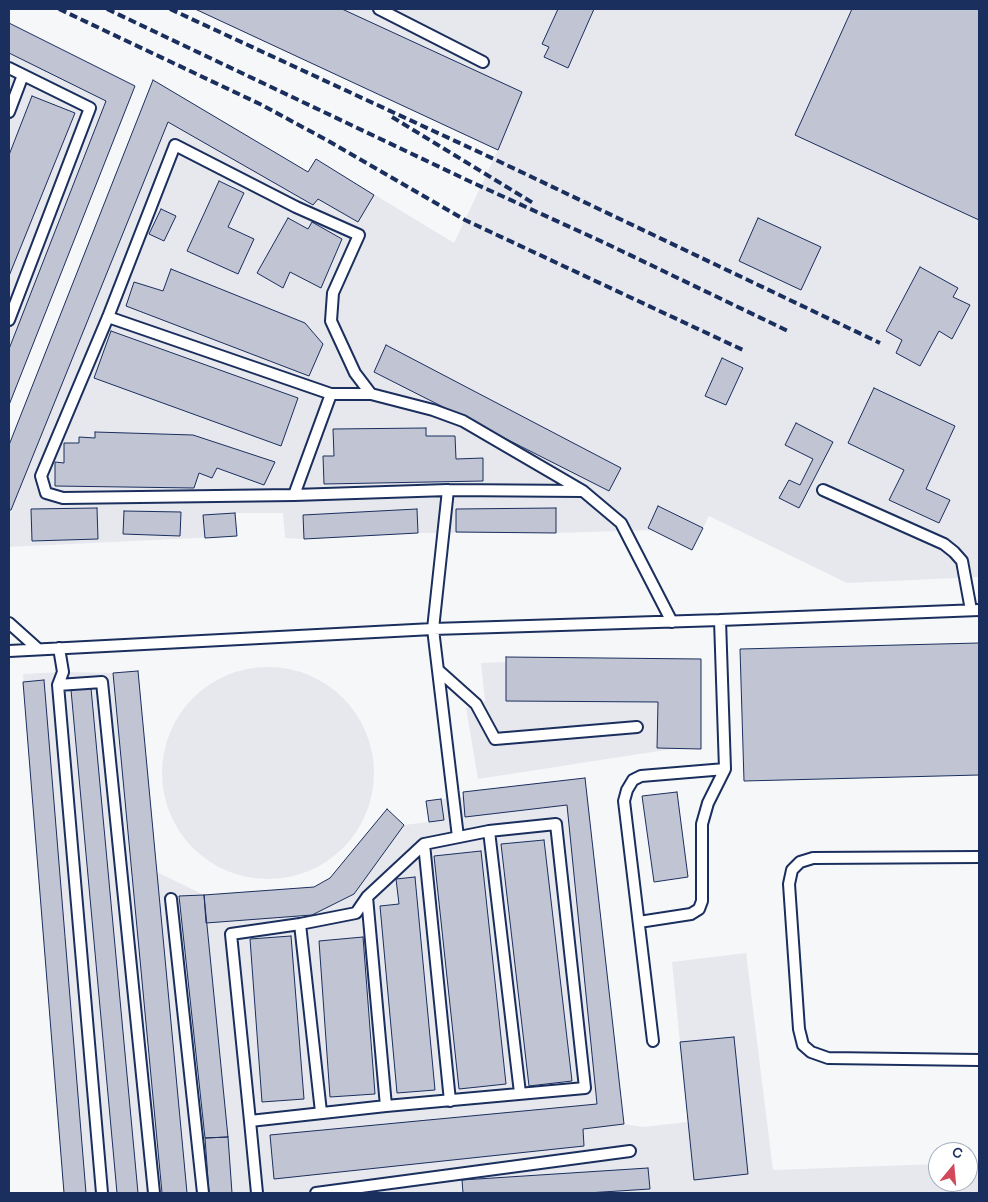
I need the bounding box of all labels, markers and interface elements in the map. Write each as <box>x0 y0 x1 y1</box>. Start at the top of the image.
north arrow <box>928 1142 978 1192</box>
text: С <box>950 1144 964 1163</box>

